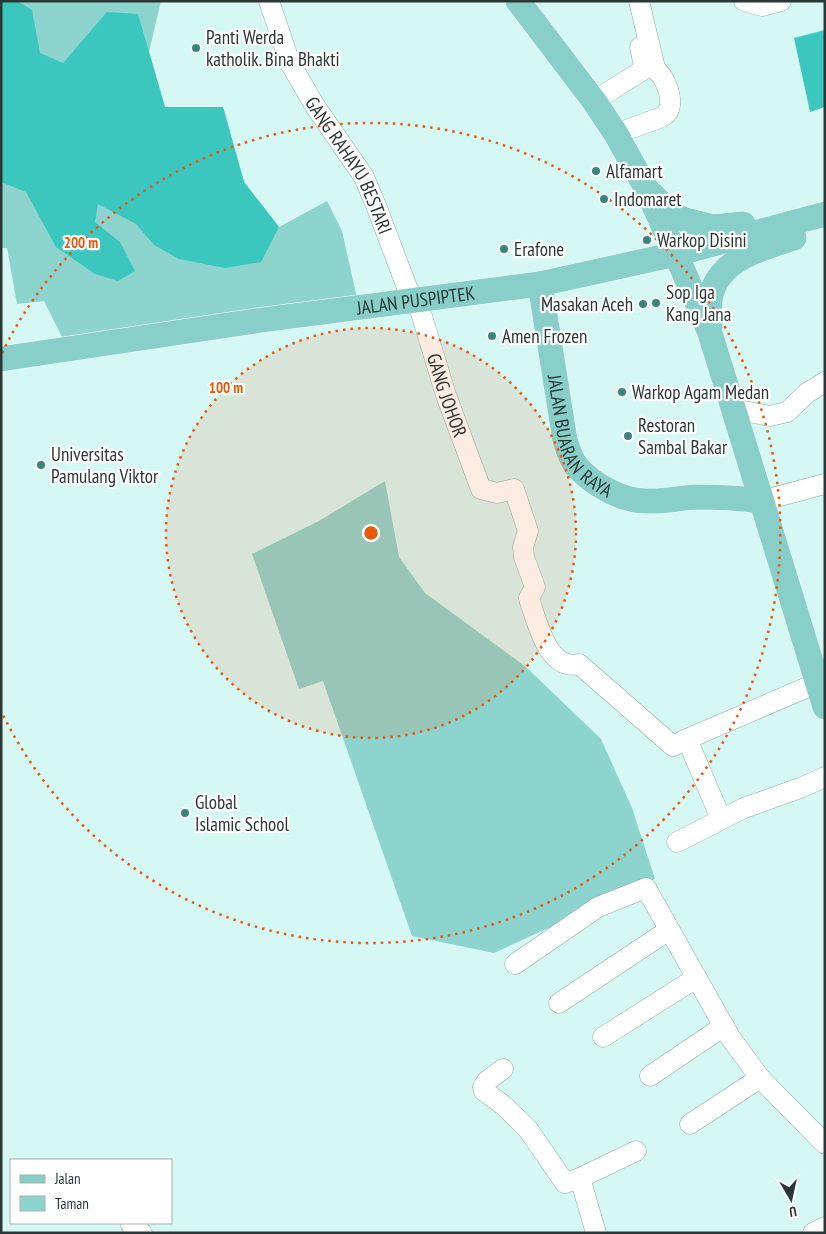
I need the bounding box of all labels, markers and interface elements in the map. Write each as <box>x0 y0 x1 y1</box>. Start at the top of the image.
place label: Panti Werda katholik. Bina Bhakti <box>206 25 340 71</box>
marker: Panti Werda katholik. Bina Bhakti <box>190 42 202 54</box>
street label: GANG RAHAYU BESTARI <box>300 92 398 237</box>
place label: Alfamart <box>606 159 664 183</box>
marker: Alfamart <box>590 165 602 177</box>
place label: Indomaret <box>614 187 682 211</box>
marker: Indomaret <box>598 193 610 205</box>
place label: Warkop Disini <box>657 228 747 252</box>
text: 200 m <box>64 233 98 252</box>
marker: Warkop Disini <box>641 234 653 246</box>
place label: Erafone <box>514 237 564 261</box>
marker: Erafone <box>498 243 510 255</box>
place label: Sop Iga Kang Jana <box>666 280 731 326</box>
street label: JALAN PUSPIPTEK <box>354 281 476 320</box>
place label: Masakan Aceh <box>541 292 633 316</box>
marker: Sop Iga Kang Jana <box>650 297 662 309</box>
marker: Masakan Aceh <box>637 298 649 310</box>
place label: Amen Frozen <box>502 324 587 348</box>
marker: Amen Frozen <box>486 330 498 342</box>
street label: GANG JOHOR <box>422 350 473 440</box>
street label: JALAN BUARAN RAYA <box>543 372 617 502</box>
text: 100 m <box>209 378 243 397</box>
place label: Warkop Agam Medan <box>632 380 769 404</box>
marker: Warkop Agam Medan <box>616 386 628 398</box>
place label: Restoran Sambal Bakar <box>638 413 728 459</box>
marker: Restoran Sambal Bakar <box>622 430 634 442</box>
place label: Universitas Pamulang Viktor <box>51 442 159 488</box>
marker: Universitas Pamulang Viktor <box>35 459 47 471</box>
centre of rings <box>362 524 380 542</box>
place label: Global Islamic School <box>195 790 289 836</box>
marker: Global Islamic School <box>179 807 191 819</box>
legend <box>10 1159 172 1224</box>
text: Jalan <box>54 1169 81 1188</box>
north arrow <box>766 1174 816 1224</box>
text: Taman <box>55 1194 89 1213</box>
text: U <box>788 1202 798 1221</box>

